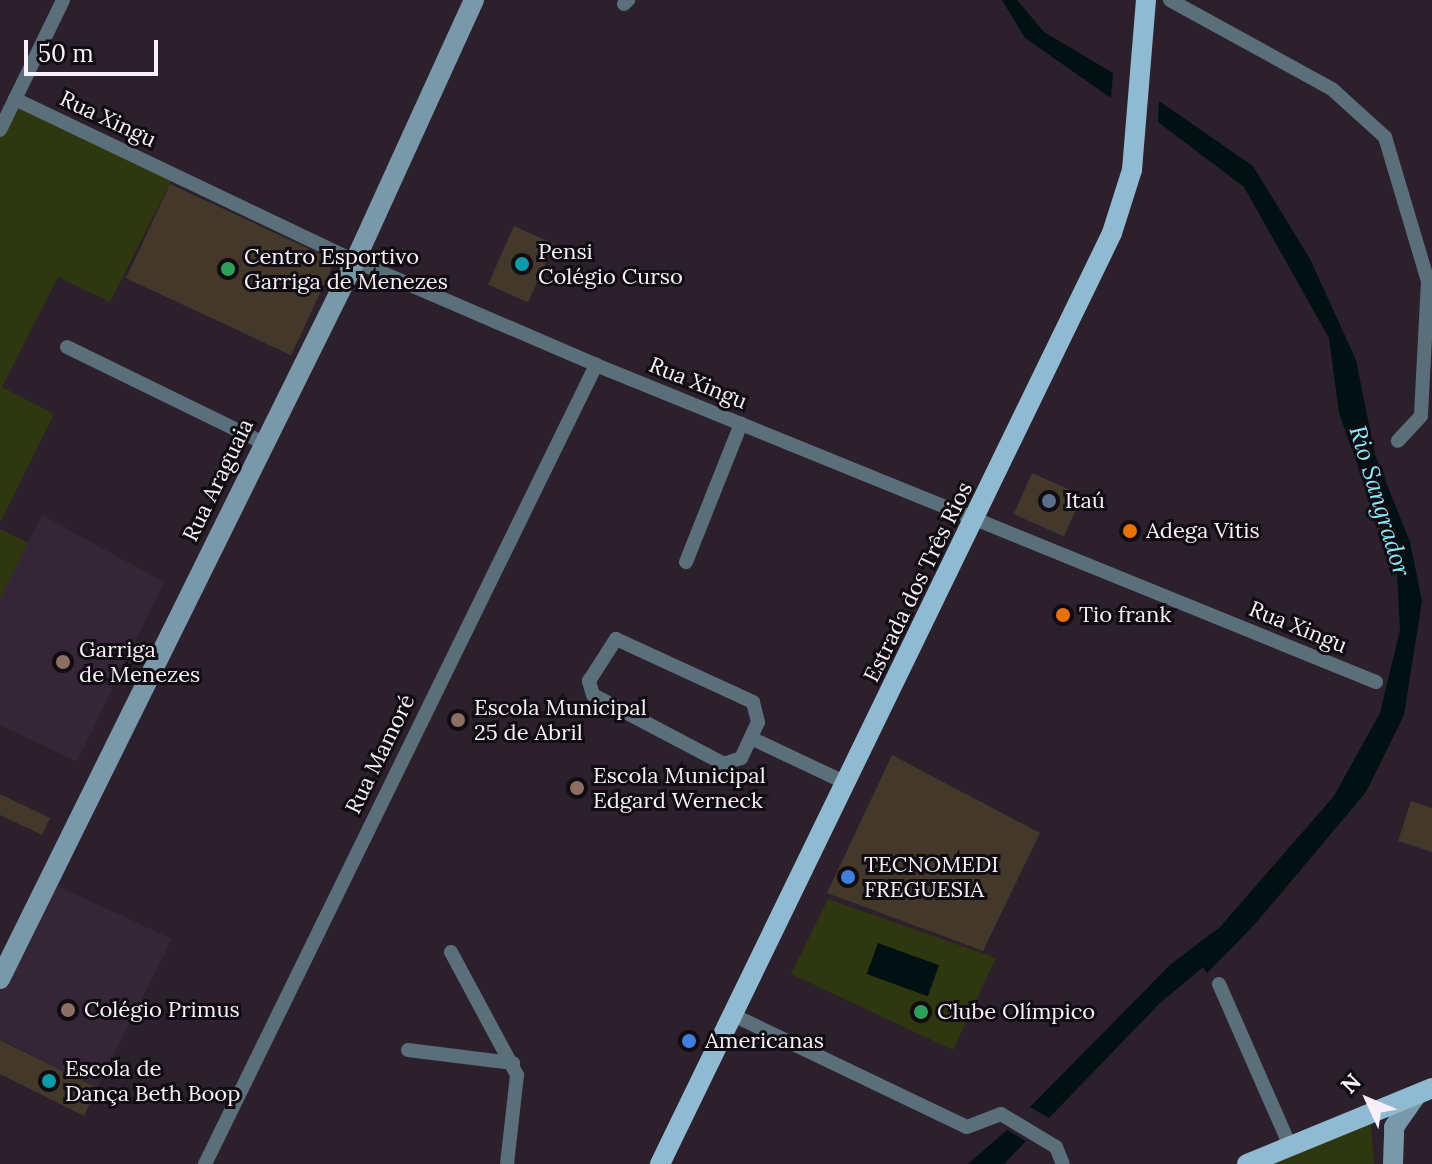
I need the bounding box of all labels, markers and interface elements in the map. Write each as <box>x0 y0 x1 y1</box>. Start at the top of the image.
scale bar <box>28 24 162 74</box>
text: 50 m <box>38 38 94 69</box>
street label: Rua Xingu <box>56 85 160 153</box>
place label: Pensi Colégio Curso <box>538 238 683 290</box>
place label: Centro Esportivo Garriga de Menezes <box>244 243 448 294</box>
marker: Pensi Colégio Curso <box>513 255 531 273</box>
marker: Centro Esportivo Garriga de Menezes <box>219 260 237 278</box>
street label: Rua Xingu <box>645 351 751 415</box>
street label: Rua Araguaia <box>177 415 259 545</box>
water label: Rio Sangrador <box>1343 422 1417 580</box>
street label: Estrada dos Três Rios <box>858 478 978 686</box>
place label: Itaú <box>1065 488 1105 514</box>
marker: Itaú <box>1040 492 1058 510</box>
place label: Adega Vitis <box>1146 518 1260 544</box>
marker: Adega Vitis <box>1121 522 1139 540</box>
street label: Rua Xingu <box>1245 595 1351 659</box>
place label: Tio frank <box>1079 602 1171 628</box>
marker: Tio frank <box>1054 606 1072 624</box>
place label: Garriga de Menezes <box>79 636 200 688</box>
marker: Garriga de Menezes <box>54 653 72 671</box>
street label: Rua Mamoré <box>340 690 420 818</box>
place label: Escola Municipal 25 de Abril <box>474 694 647 746</box>
marker: Escola Municipal 25 de Abril <box>449 711 467 729</box>
place label: Escola Municipal Edgard Werneck <box>593 762 766 814</box>
marker: Escola Municipal Edgard Werneck <box>568 779 586 797</box>
place label: TECNOMEDI FREGUESIA <box>864 851 999 902</box>
marker: TECNOMEDI FREGUESIA <box>839 868 857 886</box>
place label: Colégio Primus <box>84 997 240 1023</box>
place label: Clube Olímpico <box>937 999 1095 1025</box>
marker: Colégio Primus <box>59 1001 77 1019</box>
marker: Clube Olímpico <box>912 1003 930 1021</box>
place label: Americanas <box>705 1028 824 1054</box>
marker: Americanas <box>680 1032 698 1050</box>
place label: Escola de Dança Beth Boop <box>65 1055 240 1106</box>
north arrow <box>1328 1060 1408 1140</box>
text: N <box>1335 1067 1367 1099</box>
marker: Escola de Dança Beth Boop <box>40 1072 58 1090</box>

